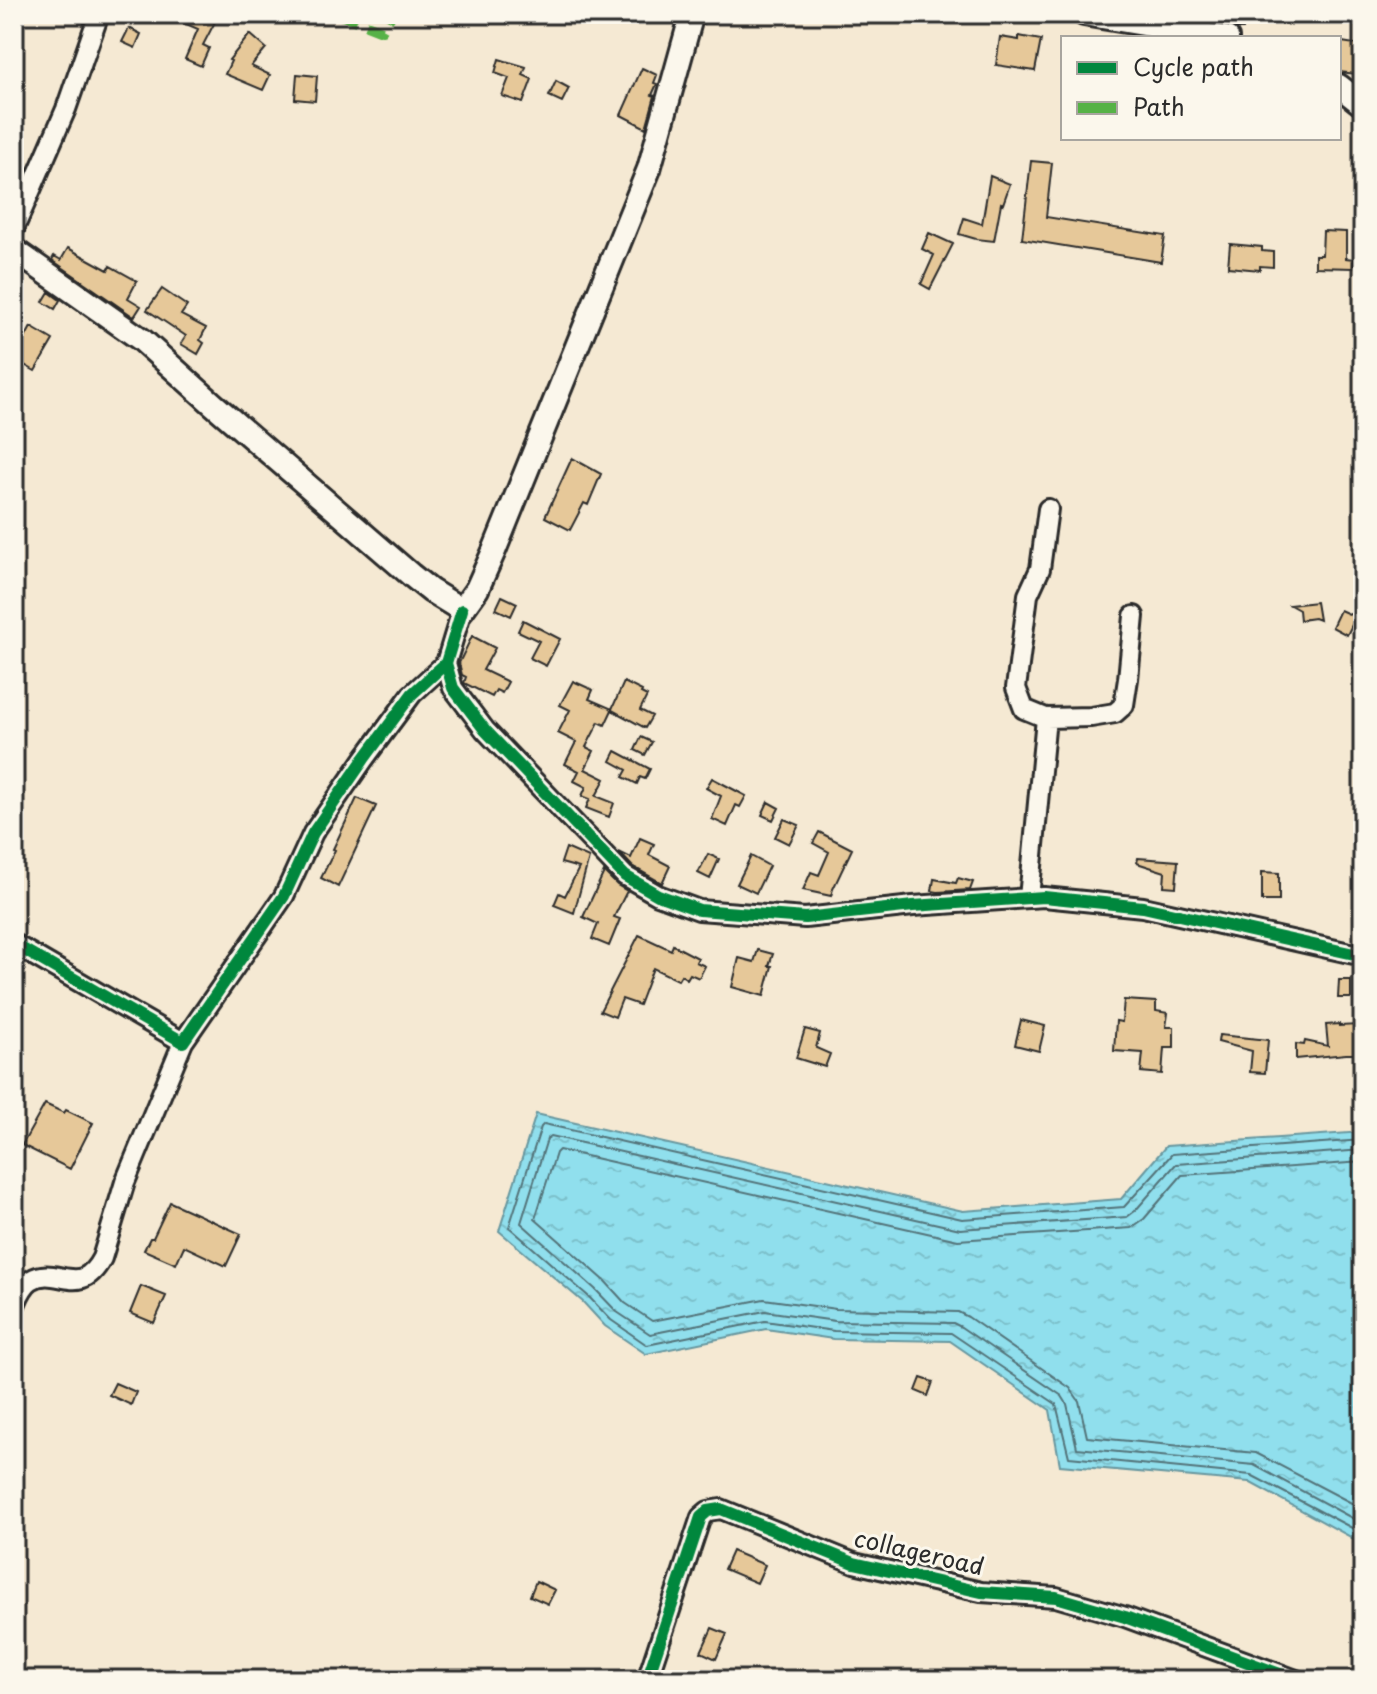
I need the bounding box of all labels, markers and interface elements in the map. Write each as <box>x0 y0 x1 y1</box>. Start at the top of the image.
legend <box>1061 36 1341 140</box>
text: Cycle path <box>1133 48 1254 84</box>
text: Path <box>1133 88 1185 124</box>
street label: collageroad <box>851 1519 988 1583</box>

